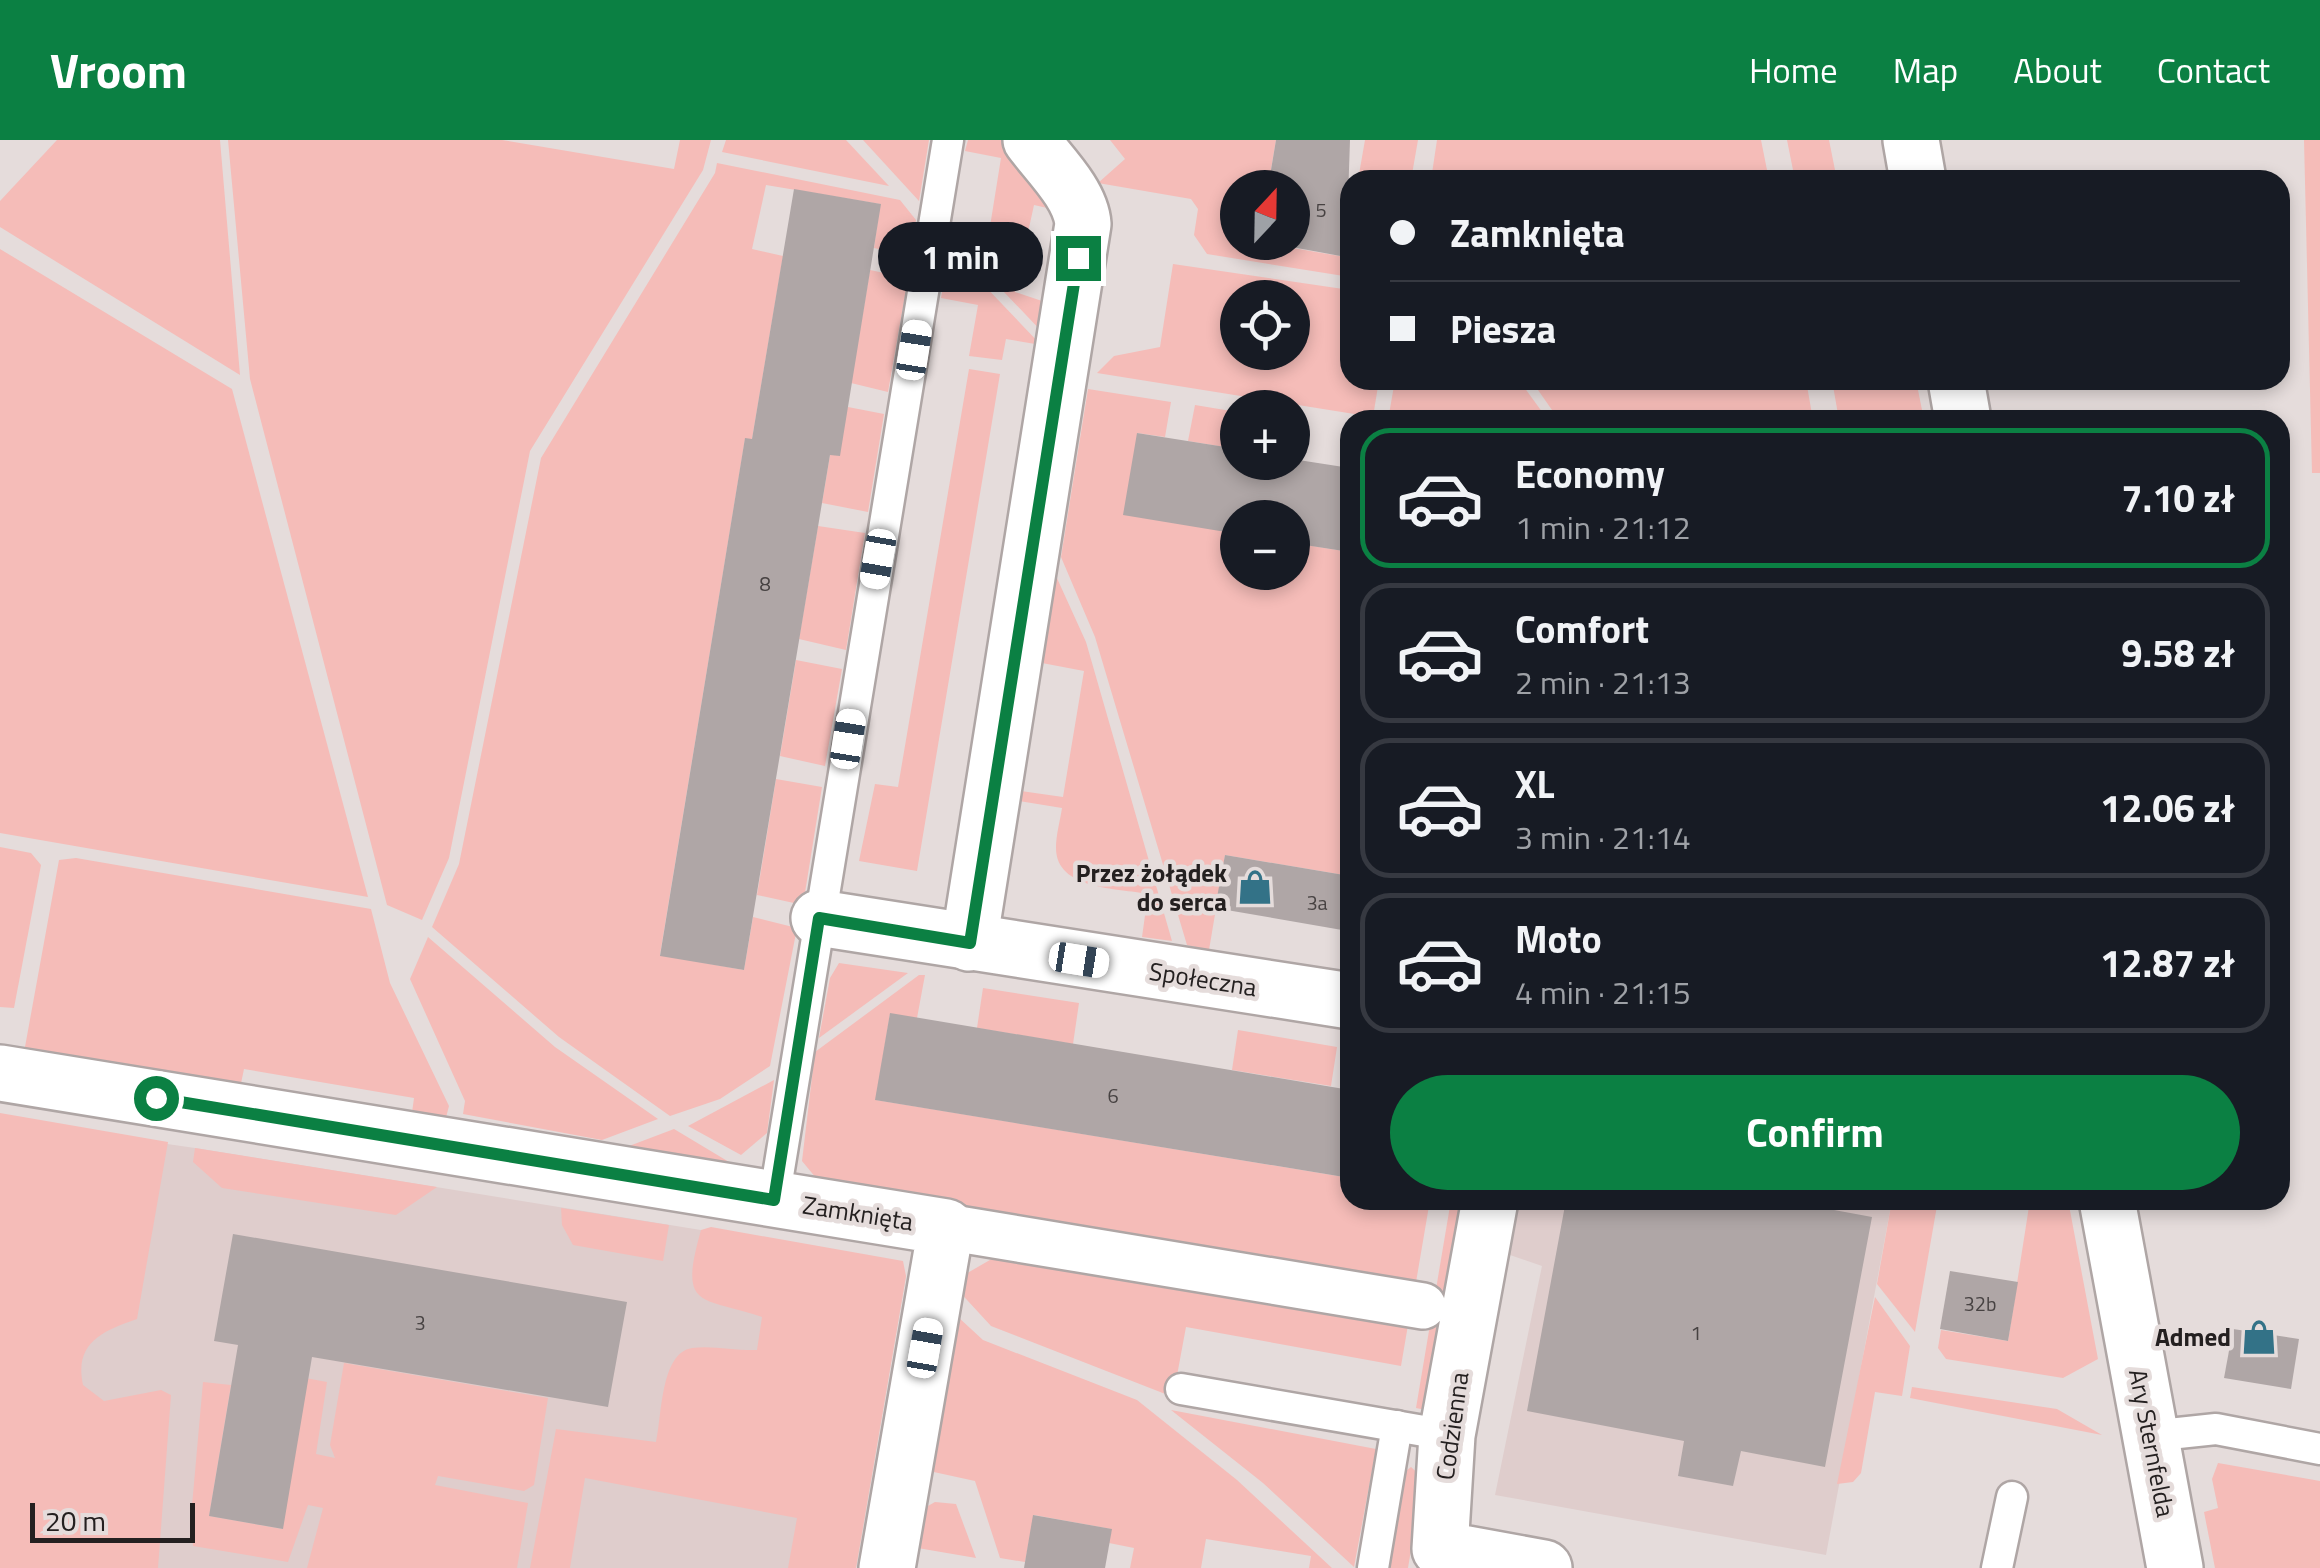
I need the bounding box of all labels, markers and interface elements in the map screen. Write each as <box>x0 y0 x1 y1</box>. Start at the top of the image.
text: Vroom <box>50 34 187 107</box>
text: Home <box>1749 43 1838 97</box>
text: Map <box>1893 43 1958 97</box>
text: About <box>2013 43 2102 97</box>
text: Contact <box>2157 43 2270 97</box>
north arrow <box>1220 170 1310 260</box>
map controls <box>1220 170 1310 590</box>
house number: 5 <box>1315 194 1327 225</box>
text: Zamknięta <box>1450 204 1625 262</box>
callout: 1 min <box>878 223 1043 293</box>
text: 1 min <box>922 233 999 281</box>
route end <box>1056 236 1101 281</box>
button: locate <box>1220 280 1310 370</box>
text: Piesza <box>1450 300 1556 358</box>
car <box>894 318 934 382</box>
button: + <box>1220 390 1310 480</box>
text: Economy <box>1515 445 1665 503</box>
icon: car <box>1395 453 1485 543</box>
text: 7.10 zł <box>2121 469 2235 527</box>
button: − <box>1220 500 1310 590</box>
text: 1 min · 21:12 <box>1515 503 1691 551</box>
car <box>858 527 898 591</box>
house number: 8 <box>759 568 771 599</box>
text: Comfort <box>1515 600 1649 658</box>
icon: car <box>1395 608 1485 698</box>
text: 9.58 zł <box>2121 624 2235 682</box>
text: 2 min · 21:13 <box>1515 658 1691 706</box>
car <box>828 707 868 771</box>
text: XL <box>1515 755 1555 813</box>
icon: car <box>1395 763 1485 853</box>
text: 12.06 zł <box>2100 779 2235 837</box>
text: 3 min · 21:14 <box>1515 813 1691 861</box>
place label: Przez żołądek do serca <box>1076 854 1227 921</box>
shop icon: Przez żołądek do serca <box>1236 868 1274 906</box>
house number: 3a <box>1306 887 1328 918</box>
text: Moto <box>1515 910 1602 968</box>
icon: car <box>1395 918 1485 1008</box>
text: 12.87 zł <box>2100 934 2235 992</box>
car <box>1047 940 1111 980</box>
street label: Społeczna <box>1146 952 1260 1006</box>
text: 4 min · 21:15 <box>1515 968 1691 1016</box>
button: Confirm <box>1390 1075 2240 1190</box>
route start <box>134 1076 179 1121</box>
house number: 6 <box>1107 1080 1119 1111</box>
street label: Zamknięta <box>800 1186 917 1241</box>
house number: 32b <box>1964 1288 1996 1319</box>
house number: 3 <box>414 1307 426 1338</box>
car <box>905 1316 945 1380</box>
house number: 1 <box>1690 1317 1702 1348</box>
place label: Admed <box>2155 1318 2231 1356</box>
shop icon: Admed <box>2240 1318 2278 1356</box>
street label: Ary Sternfelda <box>2119 1366 2185 1521</box>
street label: Codzienna <box>1426 1369 1478 1482</box>
scale bar <box>30 1498 195 1542</box>
text: 20 m <box>45 1499 106 1542</box>

